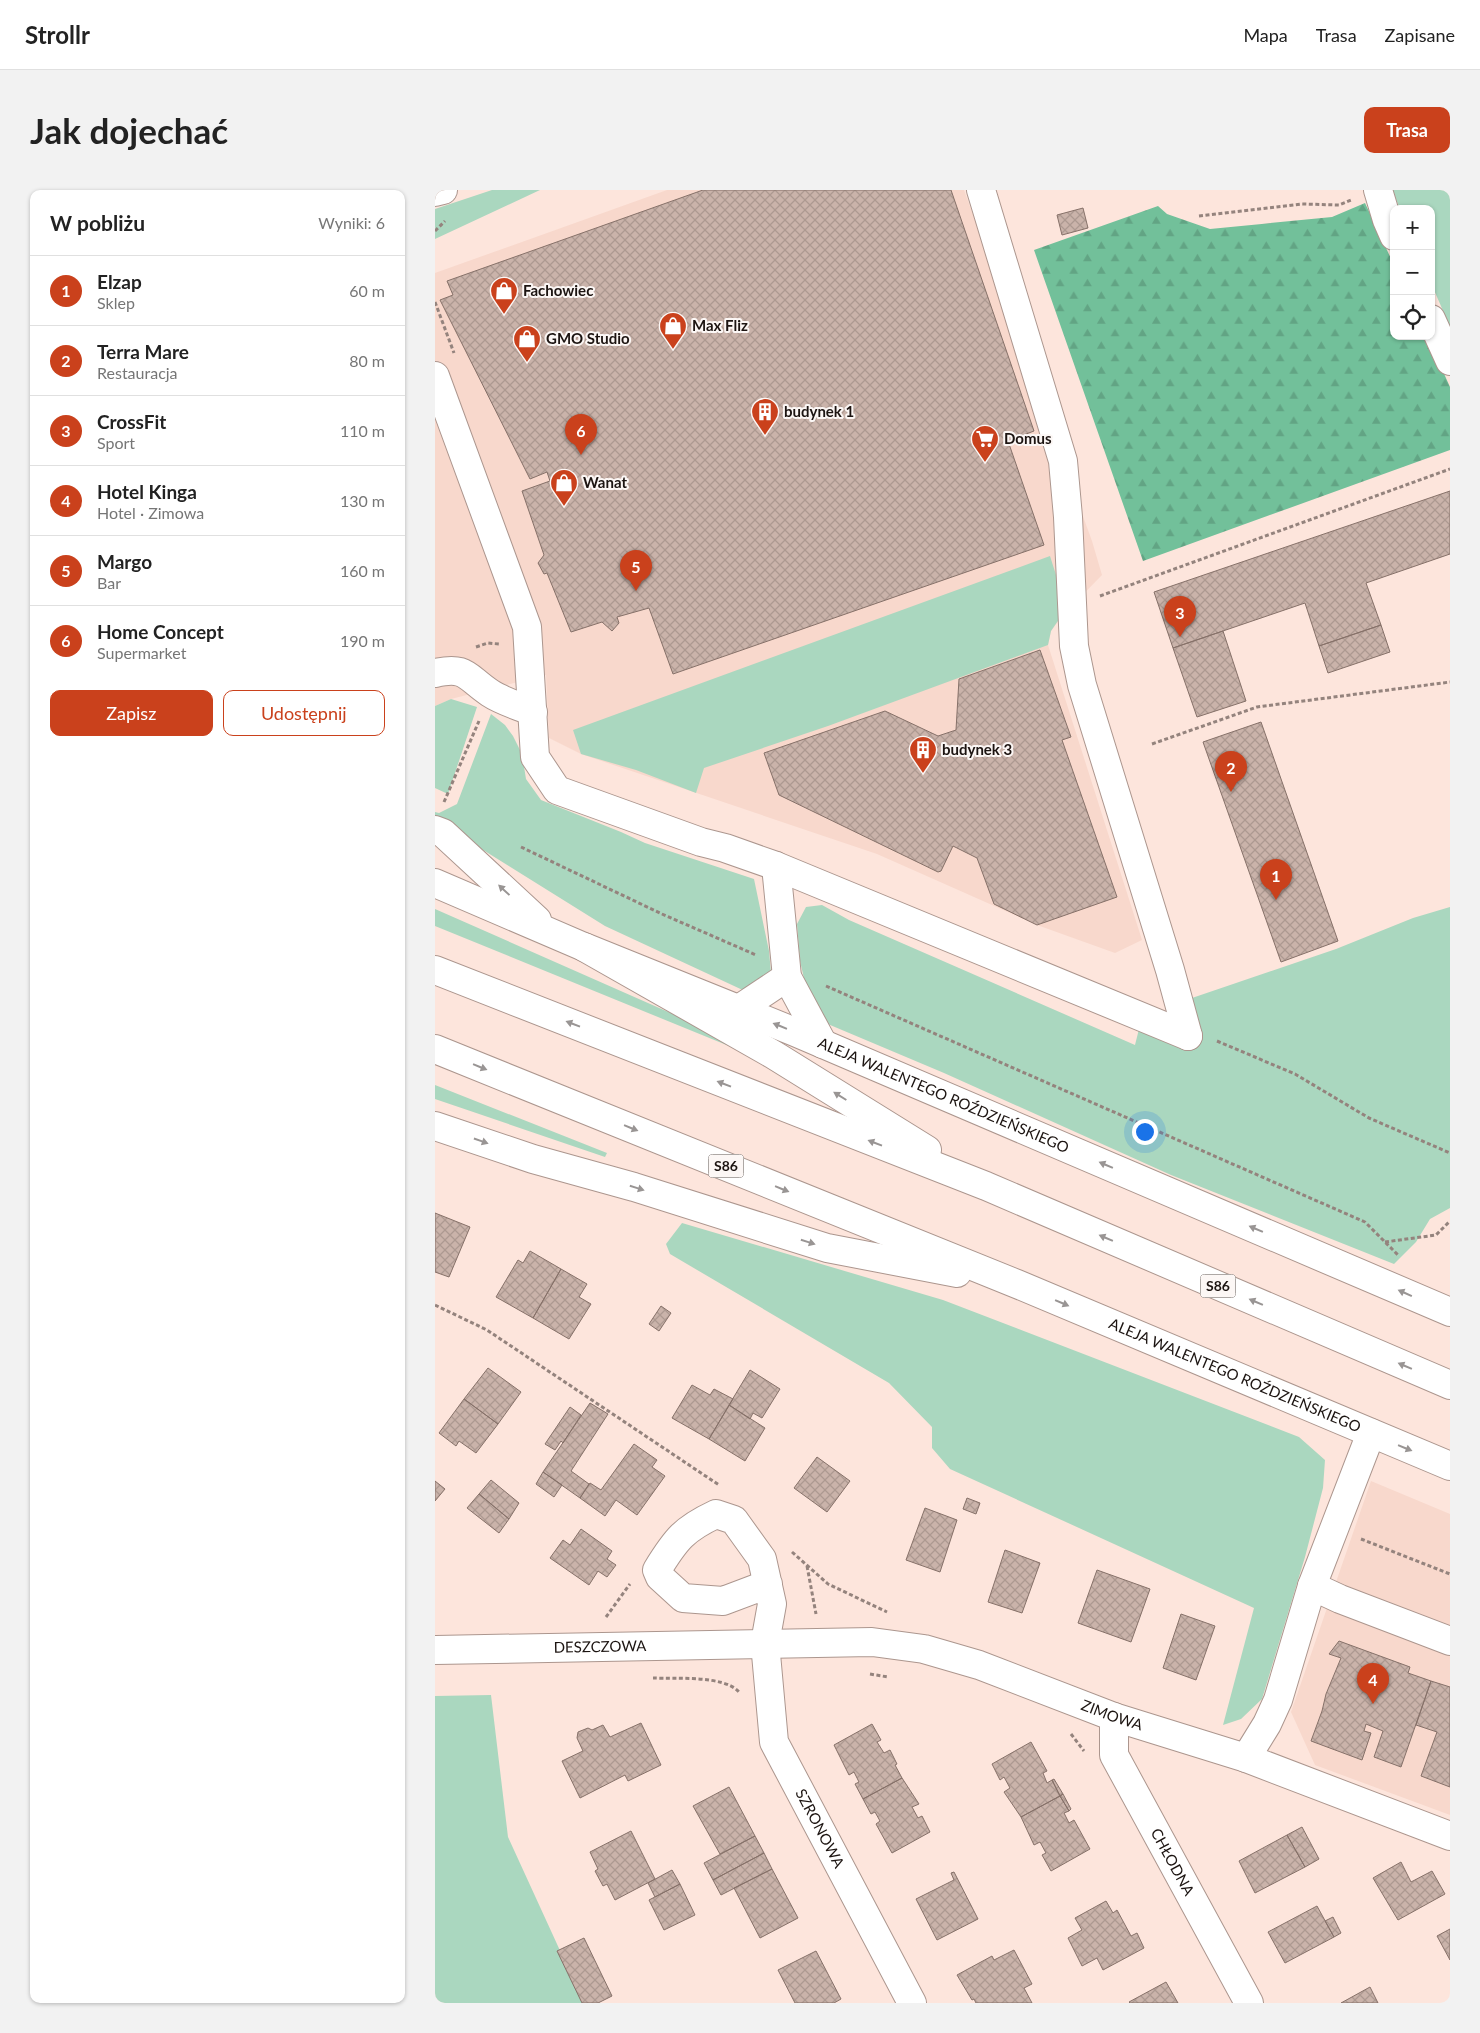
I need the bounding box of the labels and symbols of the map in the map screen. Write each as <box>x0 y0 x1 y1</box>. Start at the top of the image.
shop icon: Fachowiec <box>489 276 519 315</box>
place label: Fachowiec <box>523 281 593 299</box>
shop icon: Max Fliz <box>658 311 688 350</box>
place label: Max Fliz <box>692 316 748 334</box>
shop icon: GMO Studio <box>512 324 542 363</box>
place label: GMO Studio <box>546 329 630 347</box>
building icon: budynek 1 <box>750 397 780 436</box>
place label: budynek 1 <box>784 402 854 420</box>
pin: 6 <box>565 414 597 455</box>
supermarket icon: Domus <box>970 424 1000 463</box>
place label: Domus <box>1004 429 1052 447</box>
shop icon: Wanat <box>549 468 579 507</box>
place label: Wanat <box>583 473 627 491</box>
pin: 5 <box>620 550 652 591</box>
pin: 3 <box>1164 596 1196 637</box>
building icon: budynek 3 <box>908 735 938 774</box>
place label: budynek 3 <box>942 740 1012 758</box>
pin: 2 <box>1215 751 1247 792</box>
pin: 1 <box>1260 859 1292 900</box>
one-way arrow <box>499 884 511 896</box>
one-way arrow <box>565 1020 580 1028</box>
one-way arrow <box>773 1021 787 1029</box>
street label: ALEJA WALENTEGO ROŹDZIEŃSKIEGO <box>815 1033 1072 1156</box>
one-way arrow <box>473 1063 488 1071</box>
one-way arrow <box>717 1079 731 1087</box>
one-way arrow <box>834 1092 847 1101</box>
your location <box>1132 1119 1158 1145</box>
one-way arrow <box>624 1124 639 1132</box>
one-way arrow <box>474 1137 489 1145</box>
one-way arrow <box>867 1139 882 1147</box>
road number: S86 <box>709 1154 743 1178</box>
one-way arrow <box>1099 1160 1113 1168</box>
one-way arrow <box>629 1185 644 1193</box>
one-way arrow <box>774 1185 789 1193</box>
one-way arrow <box>1249 1224 1263 1232</box>
one-way arrow <box>1099 1233 1113 1241</box>
one-way arrow <box>801 1239 816 1247</box>
road number: S86 <box>1201 1274 1235 1298</box>
one-way arrow <box>1398 1288 1412 1296</box>
one-way arrow <box>1249 1297 1263 1305</box>
one-way arrow <box>1055 1299 1069 1307</box>
street label: ALEJA WALENTEGO ROŹDZIEŃSKIEGO <box>1107 1314 1364 1436</box>
one-way arrow <box>1398 1361 1412 1369</box>
one-way arrow <box>1398 1444 1412 1452</box>
street label: DESZCZOWA <box>553 1636 647 1656</box>
pin: 4 <box>1357 1663 1389 1704</box>
street label: ZIMOWA <box>1079 1695 1146 1734</box>
street label: SZRONOWA <box>792 1785 849 1871</box>
street label: CHŁODNA <box>1148 1825 1199 1899</box>

